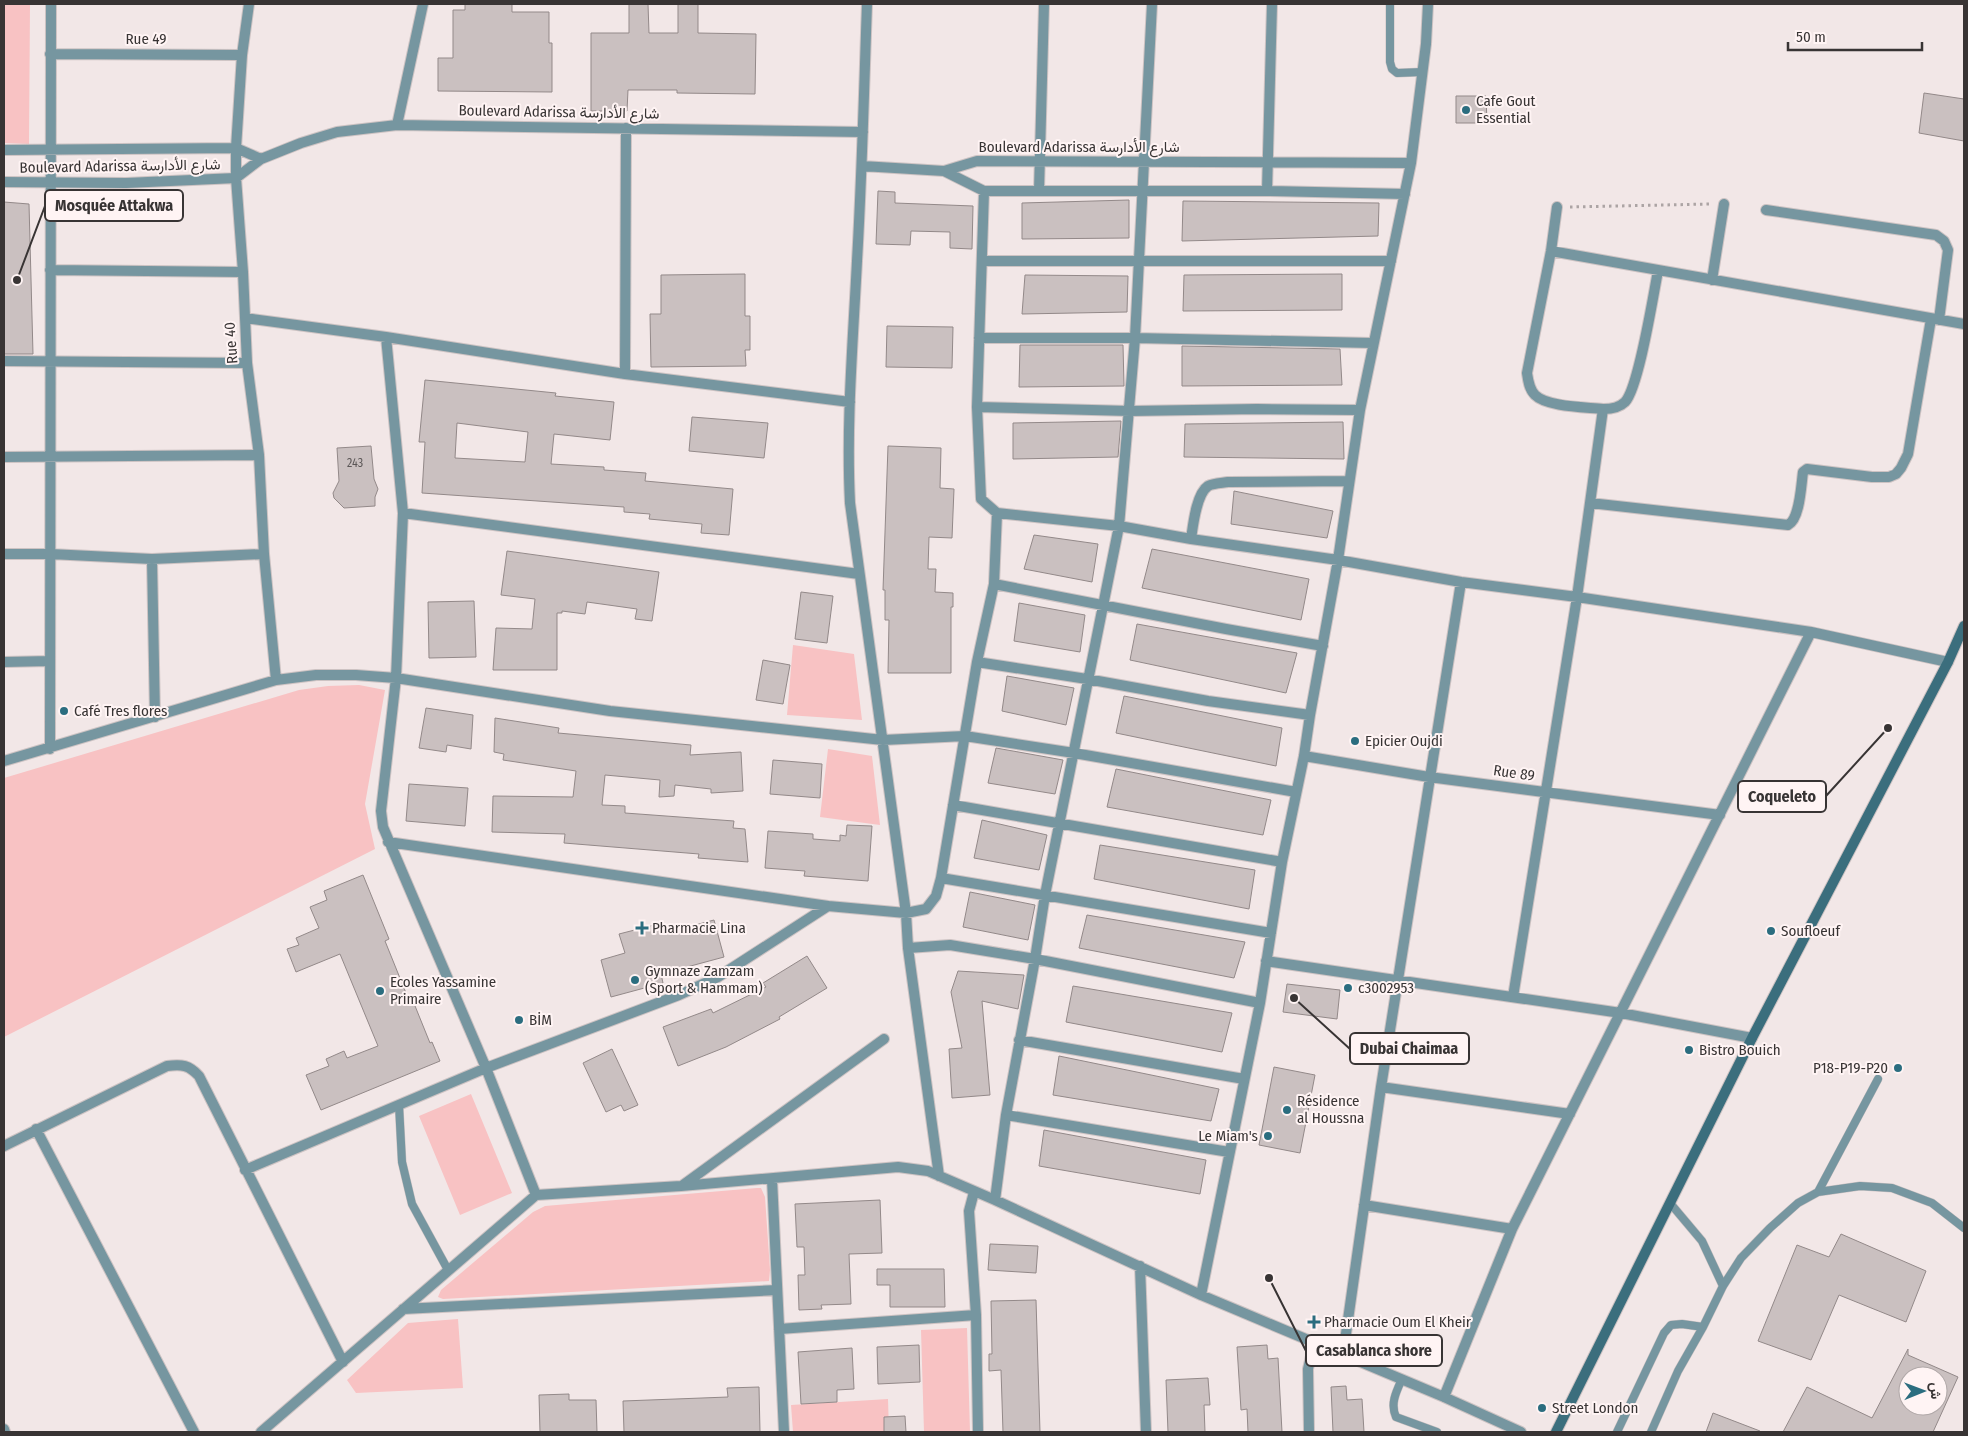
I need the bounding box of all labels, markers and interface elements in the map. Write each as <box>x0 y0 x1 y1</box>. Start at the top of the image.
scale bar <box>1788 20 1922 52</box>
text: 50 m <box>1796 28 1826 46</box>
street label: Rue 49 <box>125 30 167 48</box>
place label: Cafe Gout Essential <box>1476 92 1536 127</box>
street label: Boulevard Adarissa شارع الأدارسة <box>458 101 660 125</box>
marker: Cafe Gout Essential <box>1460 104 1472 116</box>
street label: Boulevard Adarissa شارع الأدارسة <box>978 138 1180 158</box>
street label: Boulevard Adarissa شارع الأدارسة <box>19 155 221 179</box>
callout: Mosquée Attakwa <box>45 190 183 221</box>
text: Mosquée Attakwa <box>55 196 173 215</box>
street label: Rue 40 <box>221 321 241 365</box>
house number: 243 <box>347 456 363 470</box>
place label: Café Tres flores <box>74 702 167 720</box>
marker: Café Tres flores <box>58 705 70 717</box>
place label: Epicier Oujdi <box>1365 732 1443 750</box>
marker: Epicier Oujdi <box>1349 735 1361 747</box>
street label: Rue 89 <box>1492 761 1536 785</box>
callout: Coqueleto <box>1738 781 1826 812</box>
text: Coqueleto <box>1748 787 1816 806</box>
place label: Pharmacie Lina <box>652 919 746 937</box>
marker: Pharmacie Lina <box>636 922 648 934</box>
place label: Soufloeuf <box>1781 922 1841 940</box>
marker: Soufloeuf <box>1765 925 1777 937</box>
place label: Gymnaze Zamzam (Sport & Hammam) <box>645 962 763 997</box>
place label: Ecoles Yassamine Primaire <box>390 973 496 1008</box>
marker: Gymnaze Zamzam (Sport & Hammam) <box>629 974 641 986</box>
place label: c3002953 <box>1358 979 1414 997</box>
marker: c3002953 <box>1342 982 1354 994</box>
marker: Ecoles Yassamine Primaire <box>374 985 386 997</box>
place label: BİM <box>529 1011 552 1029</box>
marker: BİM <box>513 1014 525 1026</box>
callout: Dubai Chaimaa <box>1350 1033 1469 1064</box>
text: Dubai Chaimaa <box>1360 1039 1458 1058</box>
place label: Bistro Bouich <box>1699 1041 1781 1059</box>
marker: Bistro Bouich <box>1683 1044 1695 1056</box>
place label: P18-P19-P20 <box>1813 1059 1888 1077</box>
marker: P18-P19-P20 <box>1892 1062 1904 1074</box>
place label: Résidence al Houssna <box>1297 1092 1364 1127</box>
marker: Résidence al Houssna <box>1281 1104 1293 1116</box>
place label: Le Miam's <box>1198 1127 1258 1145</box>
marker: Le Miam's <box>1262 1130 1274 1142</box>
place label: Pharmacie Oum El Kheir <box>1324 1313 1472 1331</box>
marker: Pharmacie Oum El Kheir <box>1308 1316 1320 1328</box>
callout: Casablanca shore <box>1306 1335 1442 1366</box>
text: Casablanca shore <box>1316 1341 1432 1360</box>
north arrow <box>1898 1366 1948 1416</box>
text: ش <box>1927 1382 1944 1400</box>
place label: Street London <box>1552 1399 1638 1417</box>
marker: Street London <box>1536 1402 1548 1414</box>

